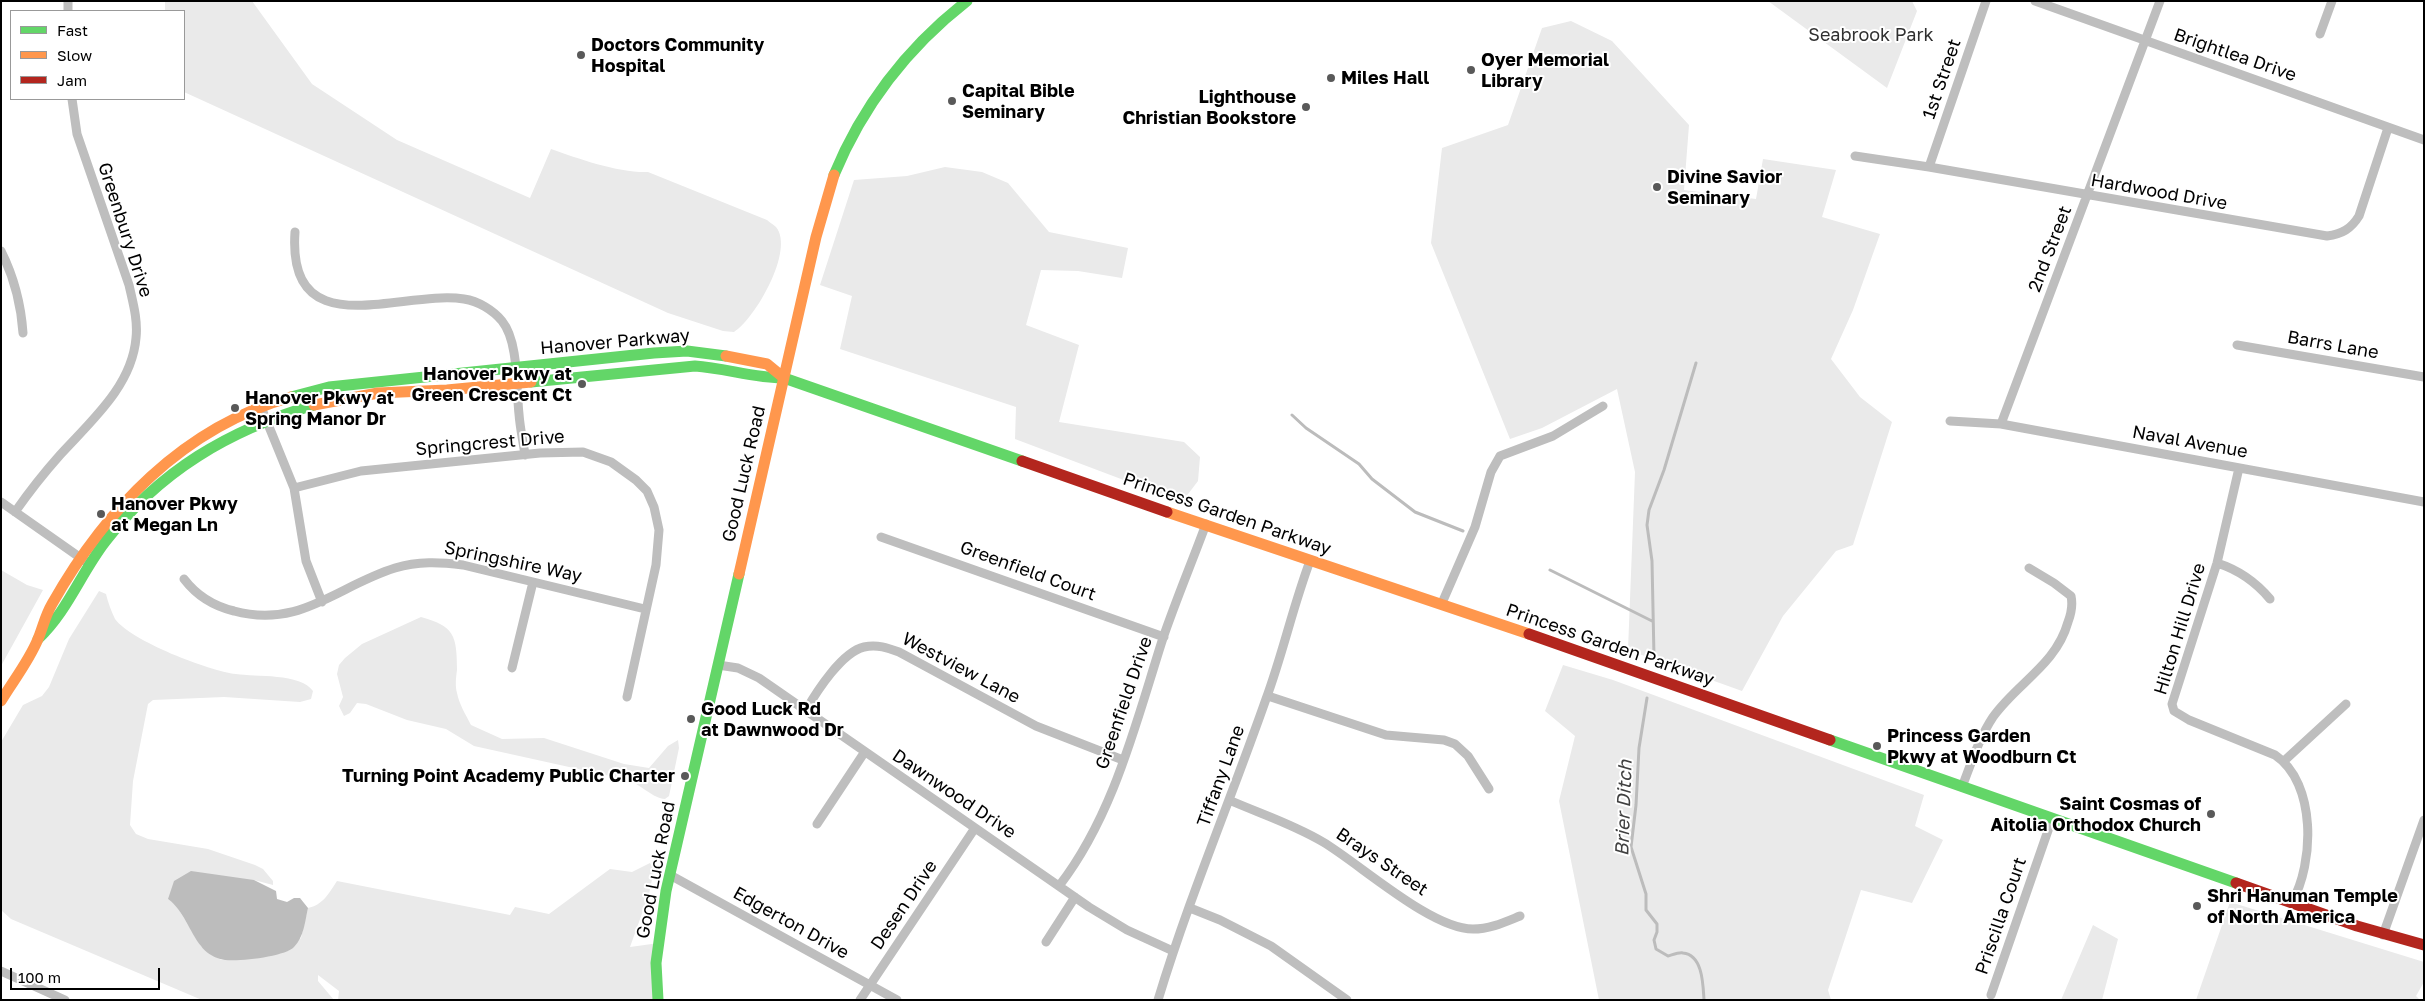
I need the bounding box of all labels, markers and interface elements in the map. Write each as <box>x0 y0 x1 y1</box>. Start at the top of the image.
legend <box>10 10 185 100</box>
text: Fast <box>57 21 88 39</box>
park label: Seabrook Park <box>1808 24 1934 46</box>
street label: Brightlea Drive <box>2171 24 2299 86</box>
place label: Doctors Community Hospital <box>591 34 764 76</box>
street label: 1st Street <box>1918 36 1966 122</box>
text: Slow <box>57 46 92 64</box>
marker: Doctors Community Hospital <box>575 49 587 61</box>
place label: Oyer Memorial Library <box>1481 49 1609 92</box>
marker: Oyer Memorial Library <box>1465 64 1477 76</box>
place label: Miles Hall <box>1341 67 1429 89</box>
text: Jam <box>57 71 87 89</box>
marker: Miles Hall <box>1325 72 1337 84</box>
place label: Capital Bible Seminary <box>962 80 1075 122</box>
place label: Lighthouse Christian Bookstore <box>1122 86 1296 128</box>
marker: Capital Bible Seminary <box>946 95 958 107</box>
marker: Lighthouse Christian Bookstore <box>1300 101 1312 113</box>
street label: Greenbury Drive <box>93 160 157 300</box>
place label: Divine Savior Seminary <box>1667 166 1782 208</box>
street label: Hardwood Drive <box>2089 169 2229 215</box>
marker: Divine Savior Seminary <box>1651 181 1663 193</box>
street label: 2nd Street <box>2024 203 2076 295</box>
street label: Hanover Parkway <box>539 325 691 359</box>
street label: Barrs Lane <box>2286 326 2380 364</box>
place label: Hanover Pkwy at Green Crescent Ct <box>412 363 572 406</box>
marker: Hanover Pkwy at Green Crescent Ct <box>576 378 588 390</box>
place label: Hanover Pkwy at Spring Manor Dr <box>245 387 394 429</box>
marker: Hanover Pkwy at Spring Manor Dr <box>229 402 241 414</box>
street label: Good Luck Road <box>718 404 770 544</box>
street label: Naval Avenue <box>2131 421 2249 463</box>
street label: Springcrest Drive <box>415 426 565 460</box>
street label: Princess Garden Parkway <box>1120 468 1334 560</box>
place label: Hanover Pkwy at Megan Ln <box>111 493 238 536</box>
marker: Hanover Pkwy at Megan Ln <box>95 508 107 520</box>
street label: Greenfield Court <box>957 536 1099 606</box>
street label: Springshire Way <box>442 537 584 587</box>
street label: Hilton Hill Drive <box>2150 561 2210 697</box>
street label: Princess Garden Parkway <box>1503 599 1717 691</box>
street label: Westview Lane <box>898 628 1024 708</box>
street label: Greenfield Drive <box>1091 634 1157 772</box>
place label: Good Luck Rd at Dawnwood Dr <box>701 698 844 741</box>
marker: Good Luck Rd at Dawnwood Dr <box>685 713 697 725</box>
street label: Tiffany Lane <box>1193 722 1249 830</box>
place label: Princess Garden Pkwy at Woodburn Ct <box>1887 725 2076 768</box>
marker: Princess Garden Pkwy at Woodburn Ct <box>1871 740 1883 752</box>
street label: Dawnwood Drive <box>888 745 1020 843</box>
water label: Brier Ditch <box>1611 759 1637 857</box>
place label: Turning Point Academy Public Charter <box>342 765 675 787</box>
marker: Turning Point Academy Public Charter <box>679 770 691 782</box>
place label: Saint Cosmas of Aitolia Orthodox Church <box>1990 793 2201 836</box>
street label: Good Luck Road <box>632 800 680 940</box>
marker: Saint Cosmas of Aitolia Orthodox Church <box>2205 808 2217 820</box>
street label: Brays Street <box>1332 823 1432 901</box>
street label: Priscilla Court <box>1971 855 2031 977</box>
street label: Desen Drive <box>866 856 942 954</box>
street label: Edgerton Drive <box>729 882 853 964</box>
place label: Shri Hanuman Temple of North America <box>2207 885 2398 928</box>
marker: Shri Hanuman Temple of North America <box>2191 900 2203 912</box>
scale bar <box>12 958 162 990</box>
text: 100 m <box>18 968 61 986</box>

